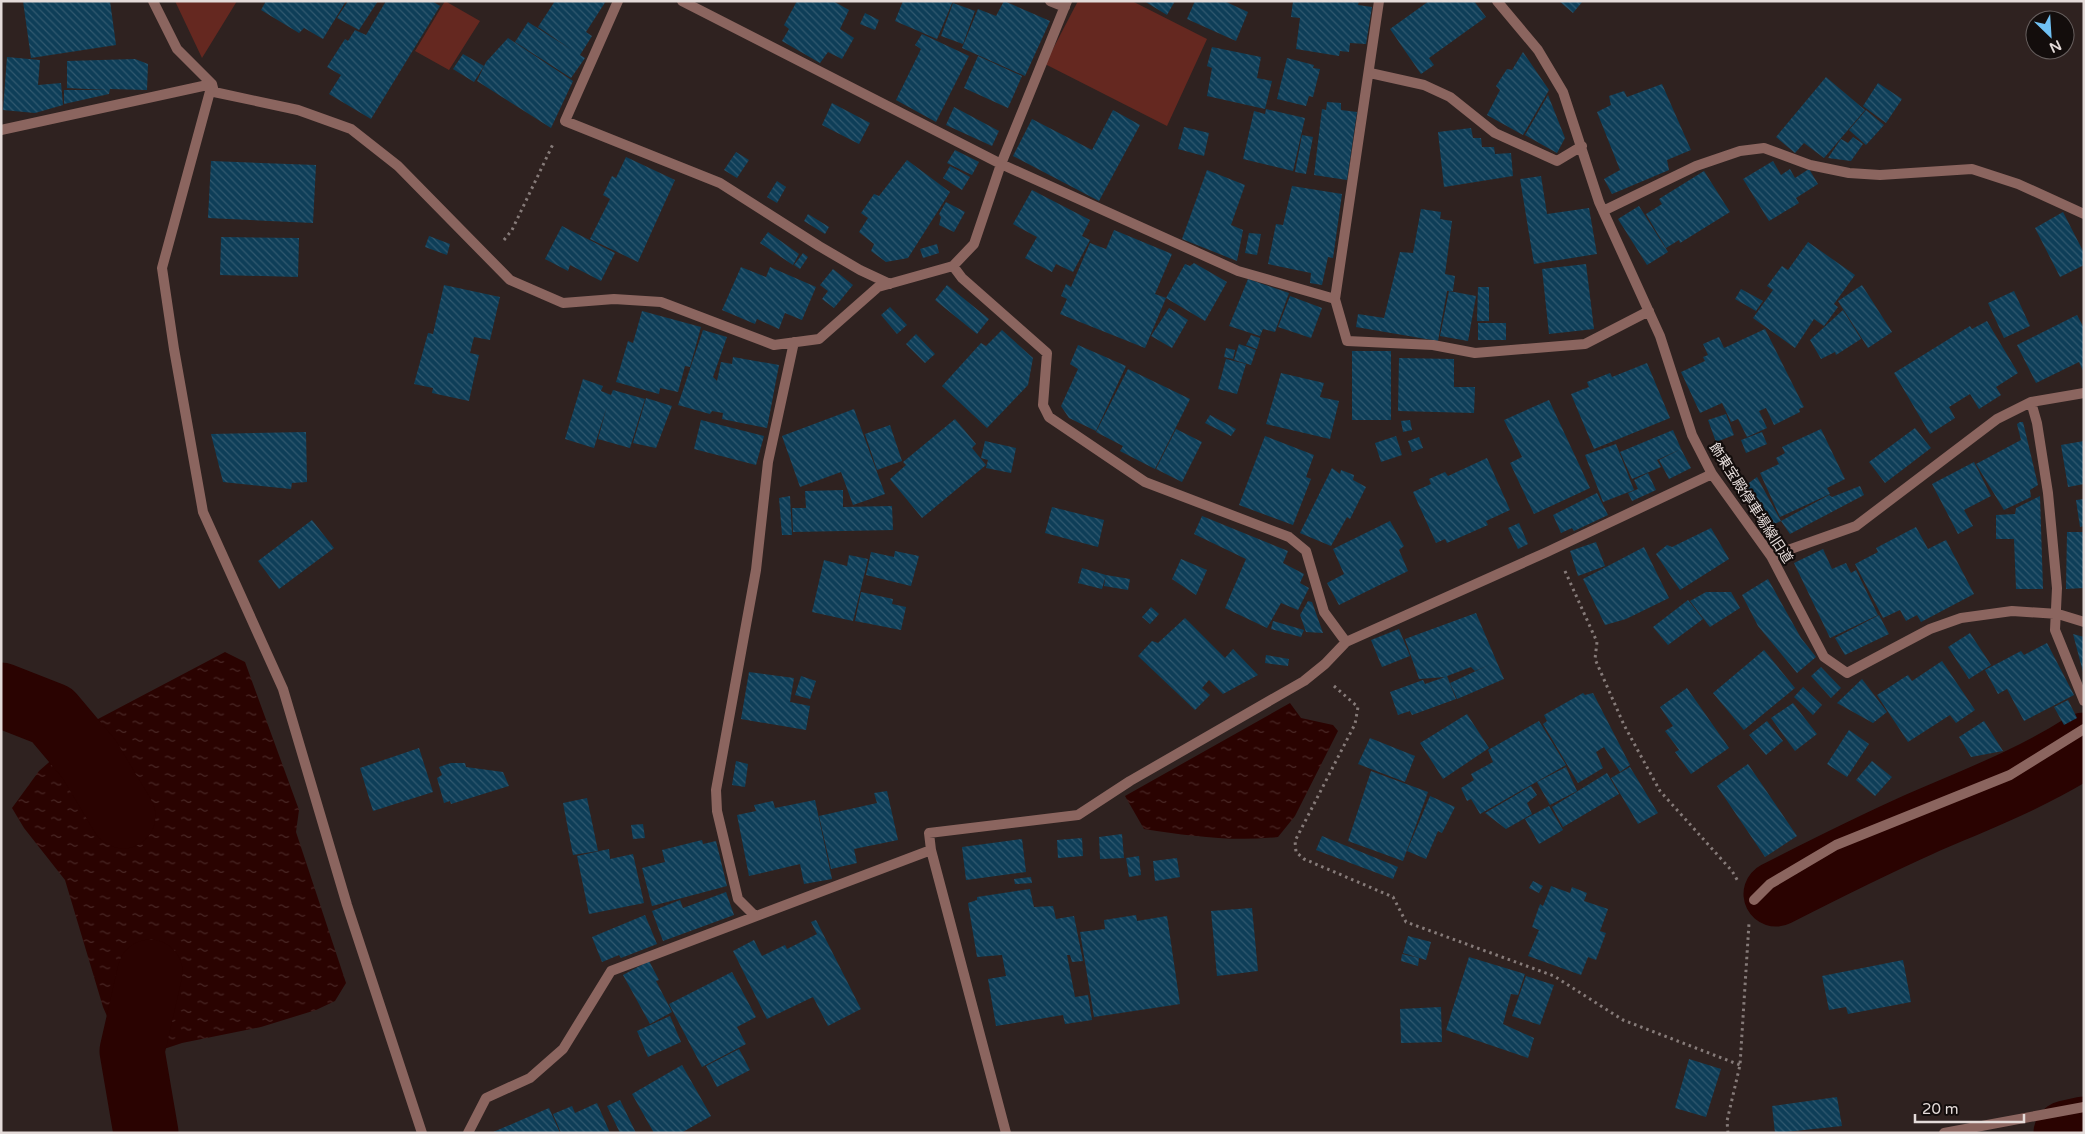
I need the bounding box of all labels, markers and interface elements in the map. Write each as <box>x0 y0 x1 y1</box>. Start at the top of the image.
north arrow <box>2025 10 2075 60</box>
text: N <box>2047 36 2064 56</box>
street label: 飾東宝殿停車場線旧道 <box>1706 440 1796 566</box>
scale bar <box>1915 1092 2024 1124</box>
text: 20 m <box>1922 1100 1959 1118</box>

